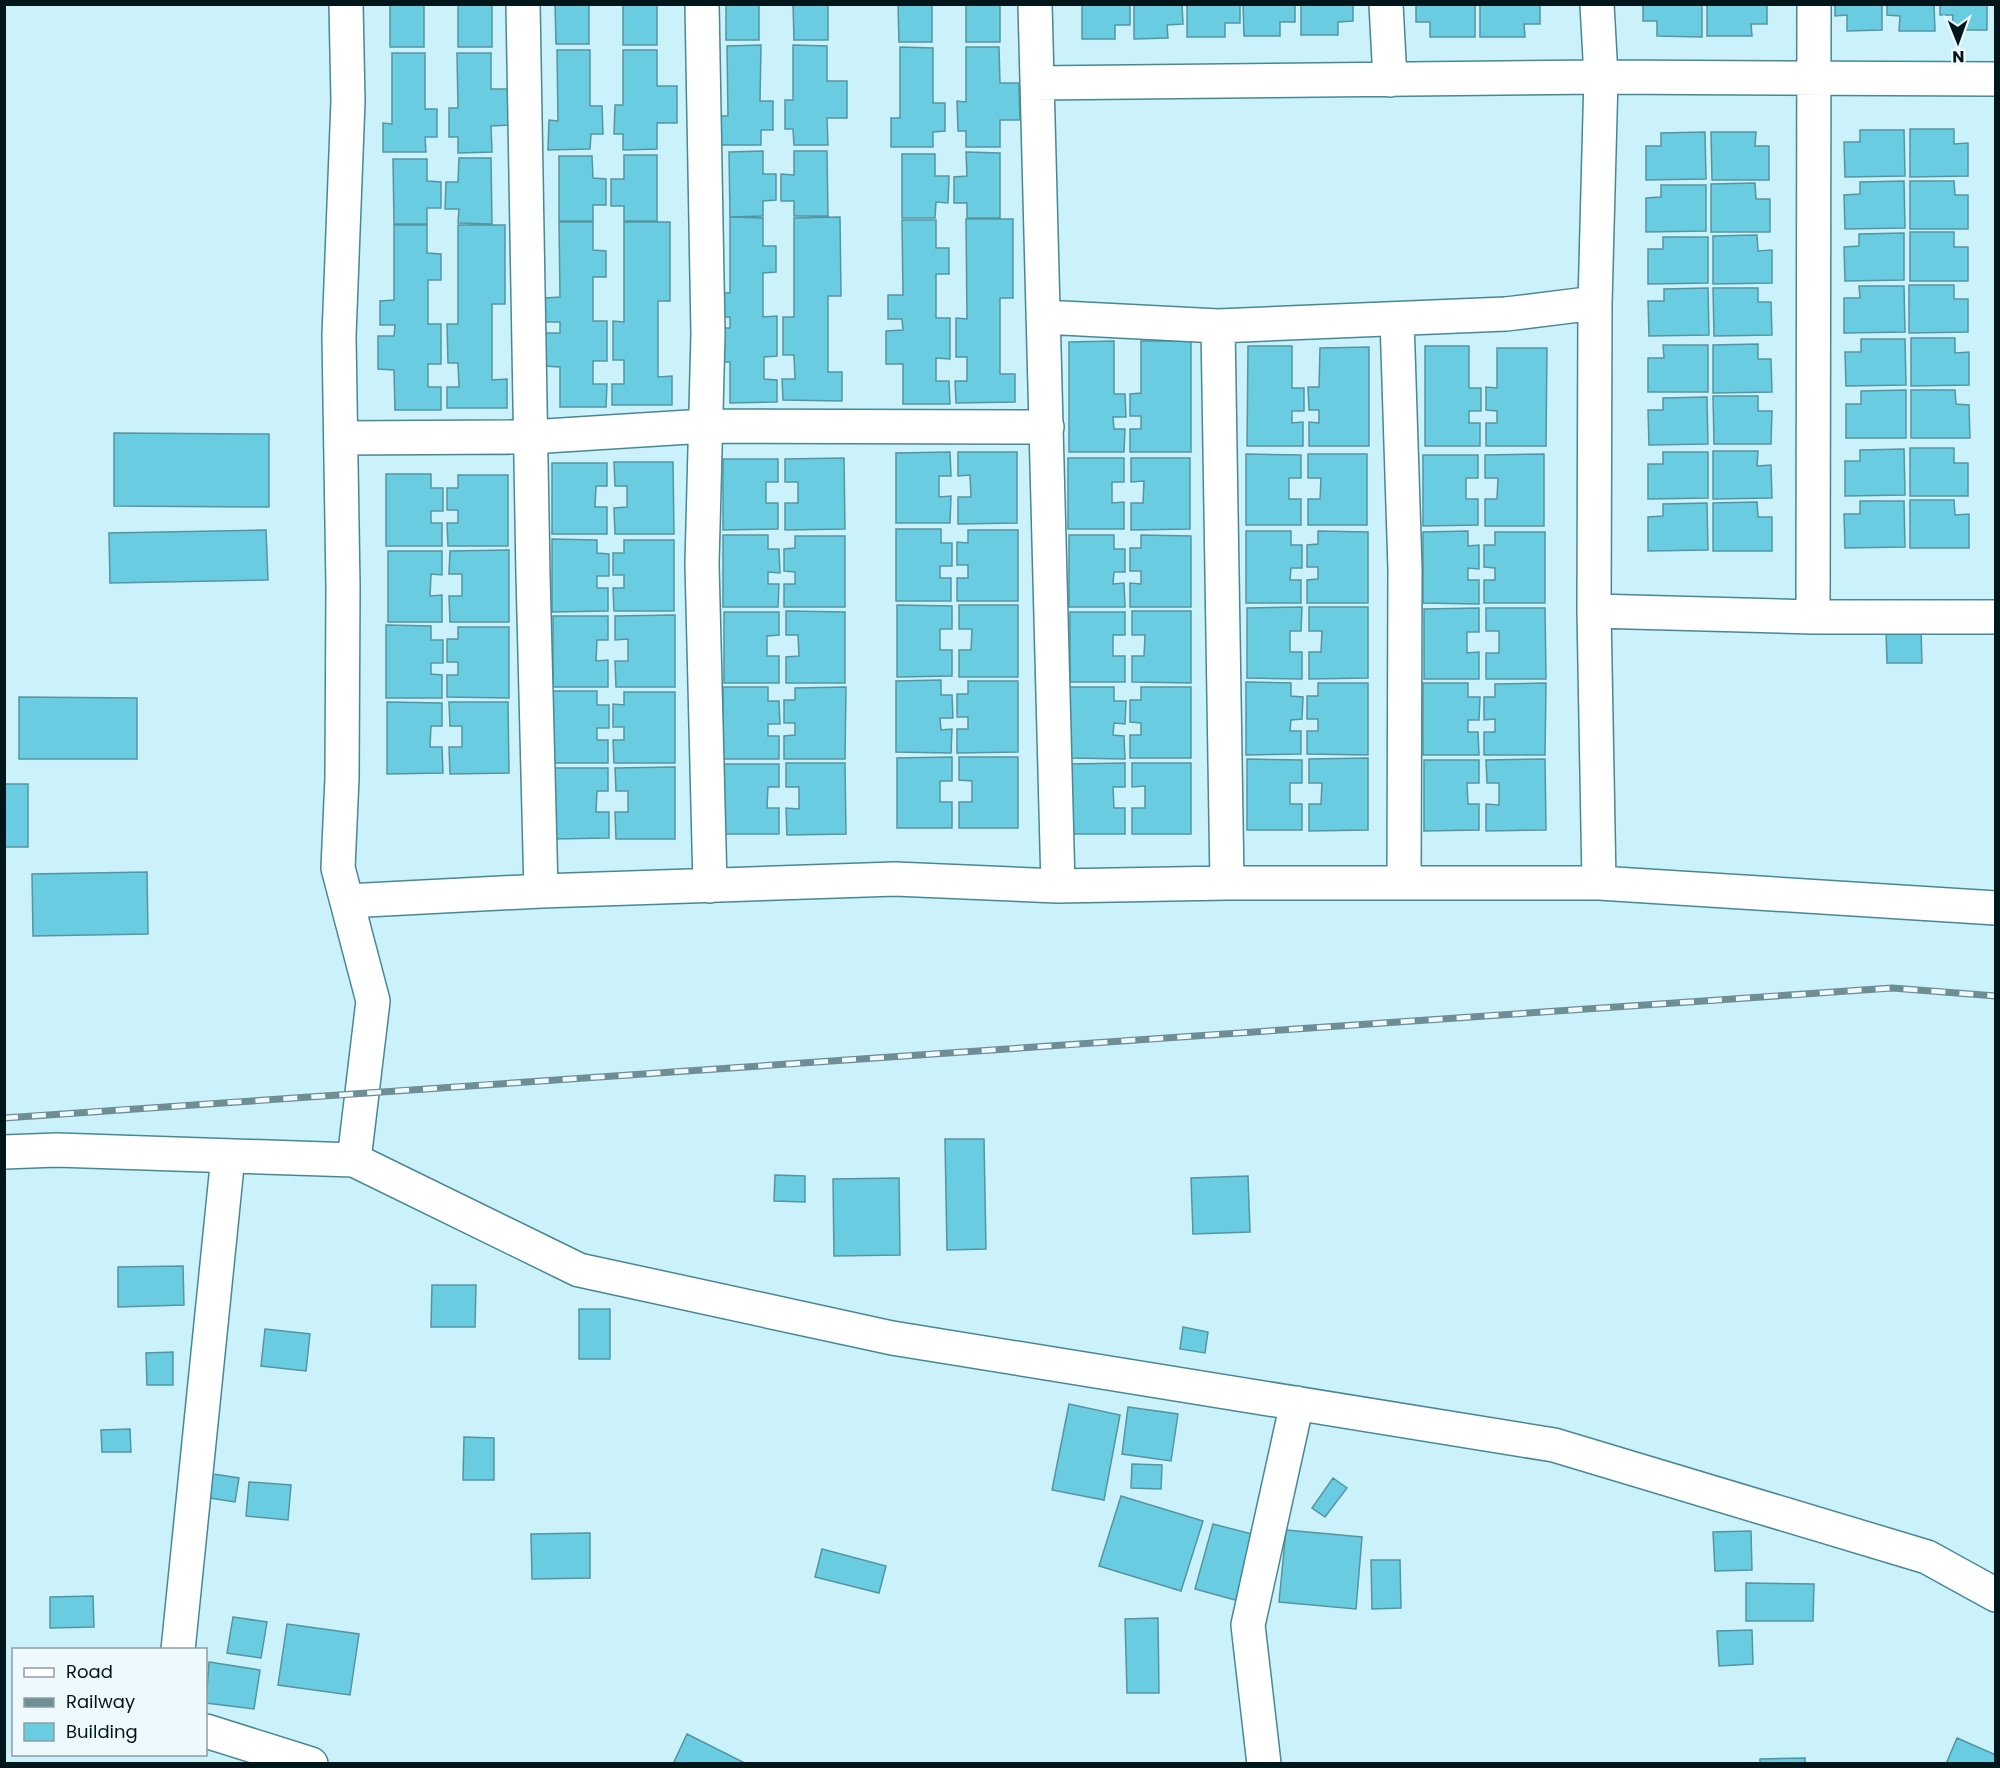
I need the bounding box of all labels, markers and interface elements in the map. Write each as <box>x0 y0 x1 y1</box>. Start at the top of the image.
north arrow <box>1928 12 1988 72</box>
text: N <box>1952 45 1964 68</box>
legend <box>12 1648 207 1756</box>
text: Road <box>66 1659 113 1684</box>
text: Railway <box>66 1689 135 1714</box>
text: Building <box>66 1719 138 1744</box>

